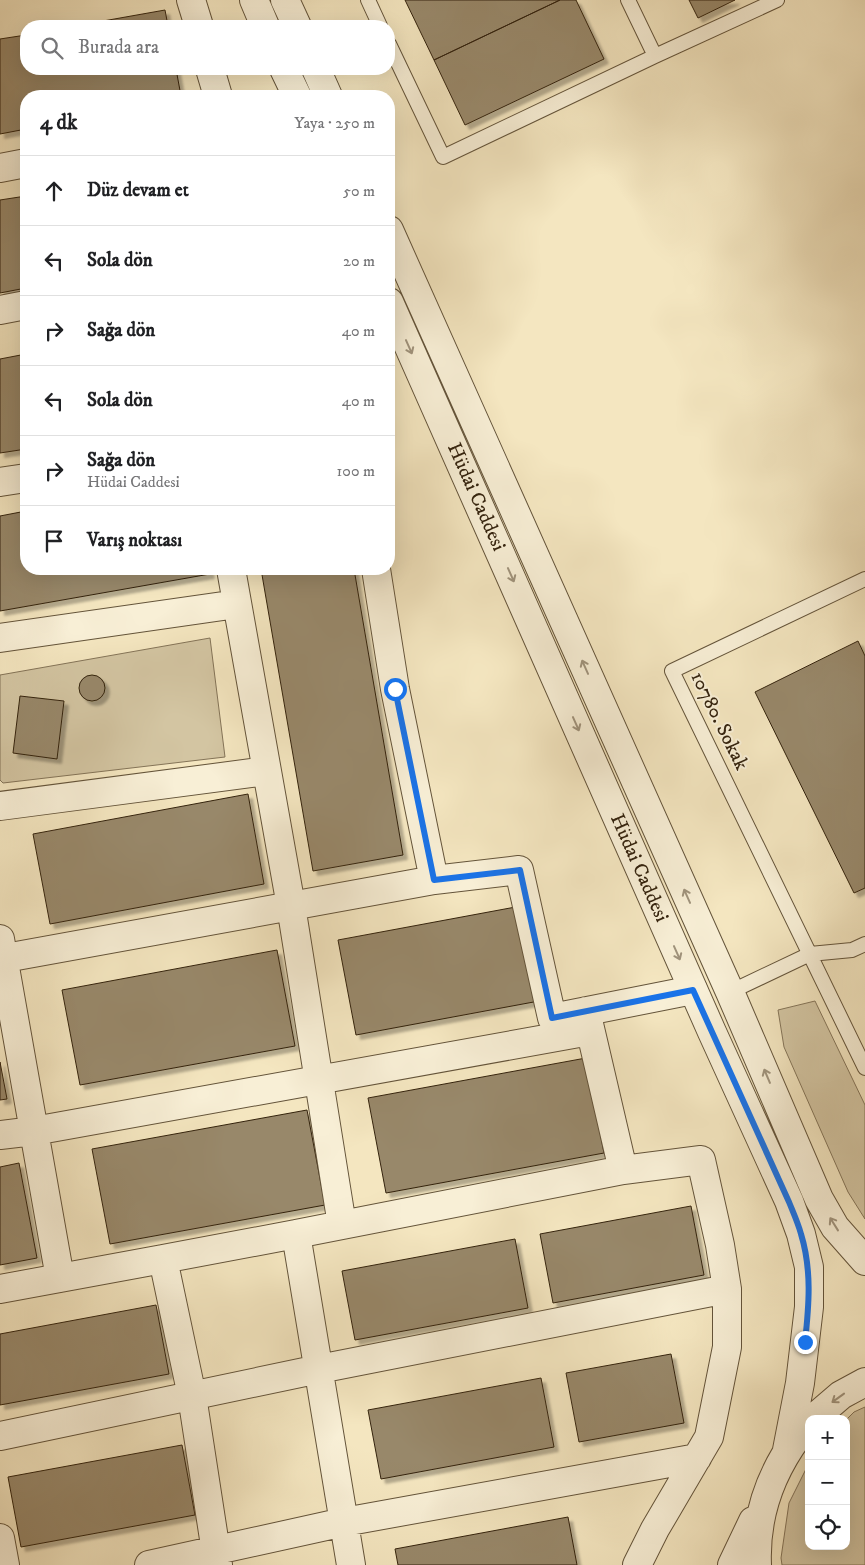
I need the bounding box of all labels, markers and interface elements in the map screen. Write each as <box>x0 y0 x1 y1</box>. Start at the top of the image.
search box <box>20 20 395 75</box>
icon: search <box>38 34 66 62</box>
text: Burada ara <box>78 36 159 59</box>
text: 4 dk <box>40 110 77 136</box>
text: Yaya · 250 m <box>294 113 375 133</box>
icon: ahead <box>40 177 68 205</box>
text: Düz devam et <box>87 179 189 202</box>
text: 50 m <box>343 181 375 201</box>
icon: left <box>40 247 68 275</box>
text: Sola dön <box>87 249 153 272</box>
text: 20 m <box>343 251 375 271</box>
icon: right <box>40 317 68 345</box>
text: Sağa dön <box>87 319 155 342</box>
text: 40 m <box>342 321 375 341</box>
one-way arrow <box>404 339 414 354</box>
icon: left <box>40 387 68 415</box>
text: Sola dön <box>87 389 153 412</box>
text: 40 m <box>342 391 375 411</box>
street label: Hüdai Caddesi <box>441 439 511 555</box>
text: Sağa dön <box>87 449 155 472</box>
icon: right <box>40 457 68 485</box>
text: 100 m <box>337 461 375 481</box>
text: Hüdai Caddesi <box>87 472 180 492</box>
icon: arrive <box>40 527 68 555</box>
text: Varış noktası <box>87 529 182 552</box>
one-way arrow <box>506 567 516 582</box>
one-way arrow <box>580 660 589 675</box>
street label: 10780. Sokak <box>684 668 754 775</box>
route start <box>384 678 407 701</box>
one-way arrow <box>572 716 581 731</box>
street label: Hüdai Caddesi <box>604 810 674 926</box>
one-way arrow <box>682 888 692 903</box>
one-way arrow <box>672 945 682 960</box>
one-way arrow <box>761 1069 771 1084</box>
one-way arrow <box>828 1218 838 1232</box>
route end <box>794 1331 817 1354</box>
one-way arrow <box>831 1393 845 1403</box>
map controls <box>805 1415 850 1550</box>
button: + <box>805 1415 850 1460</box>
button: − <box>805 1460 850 1505</box>
button: locate <box>805 1505 850 1550</box>

